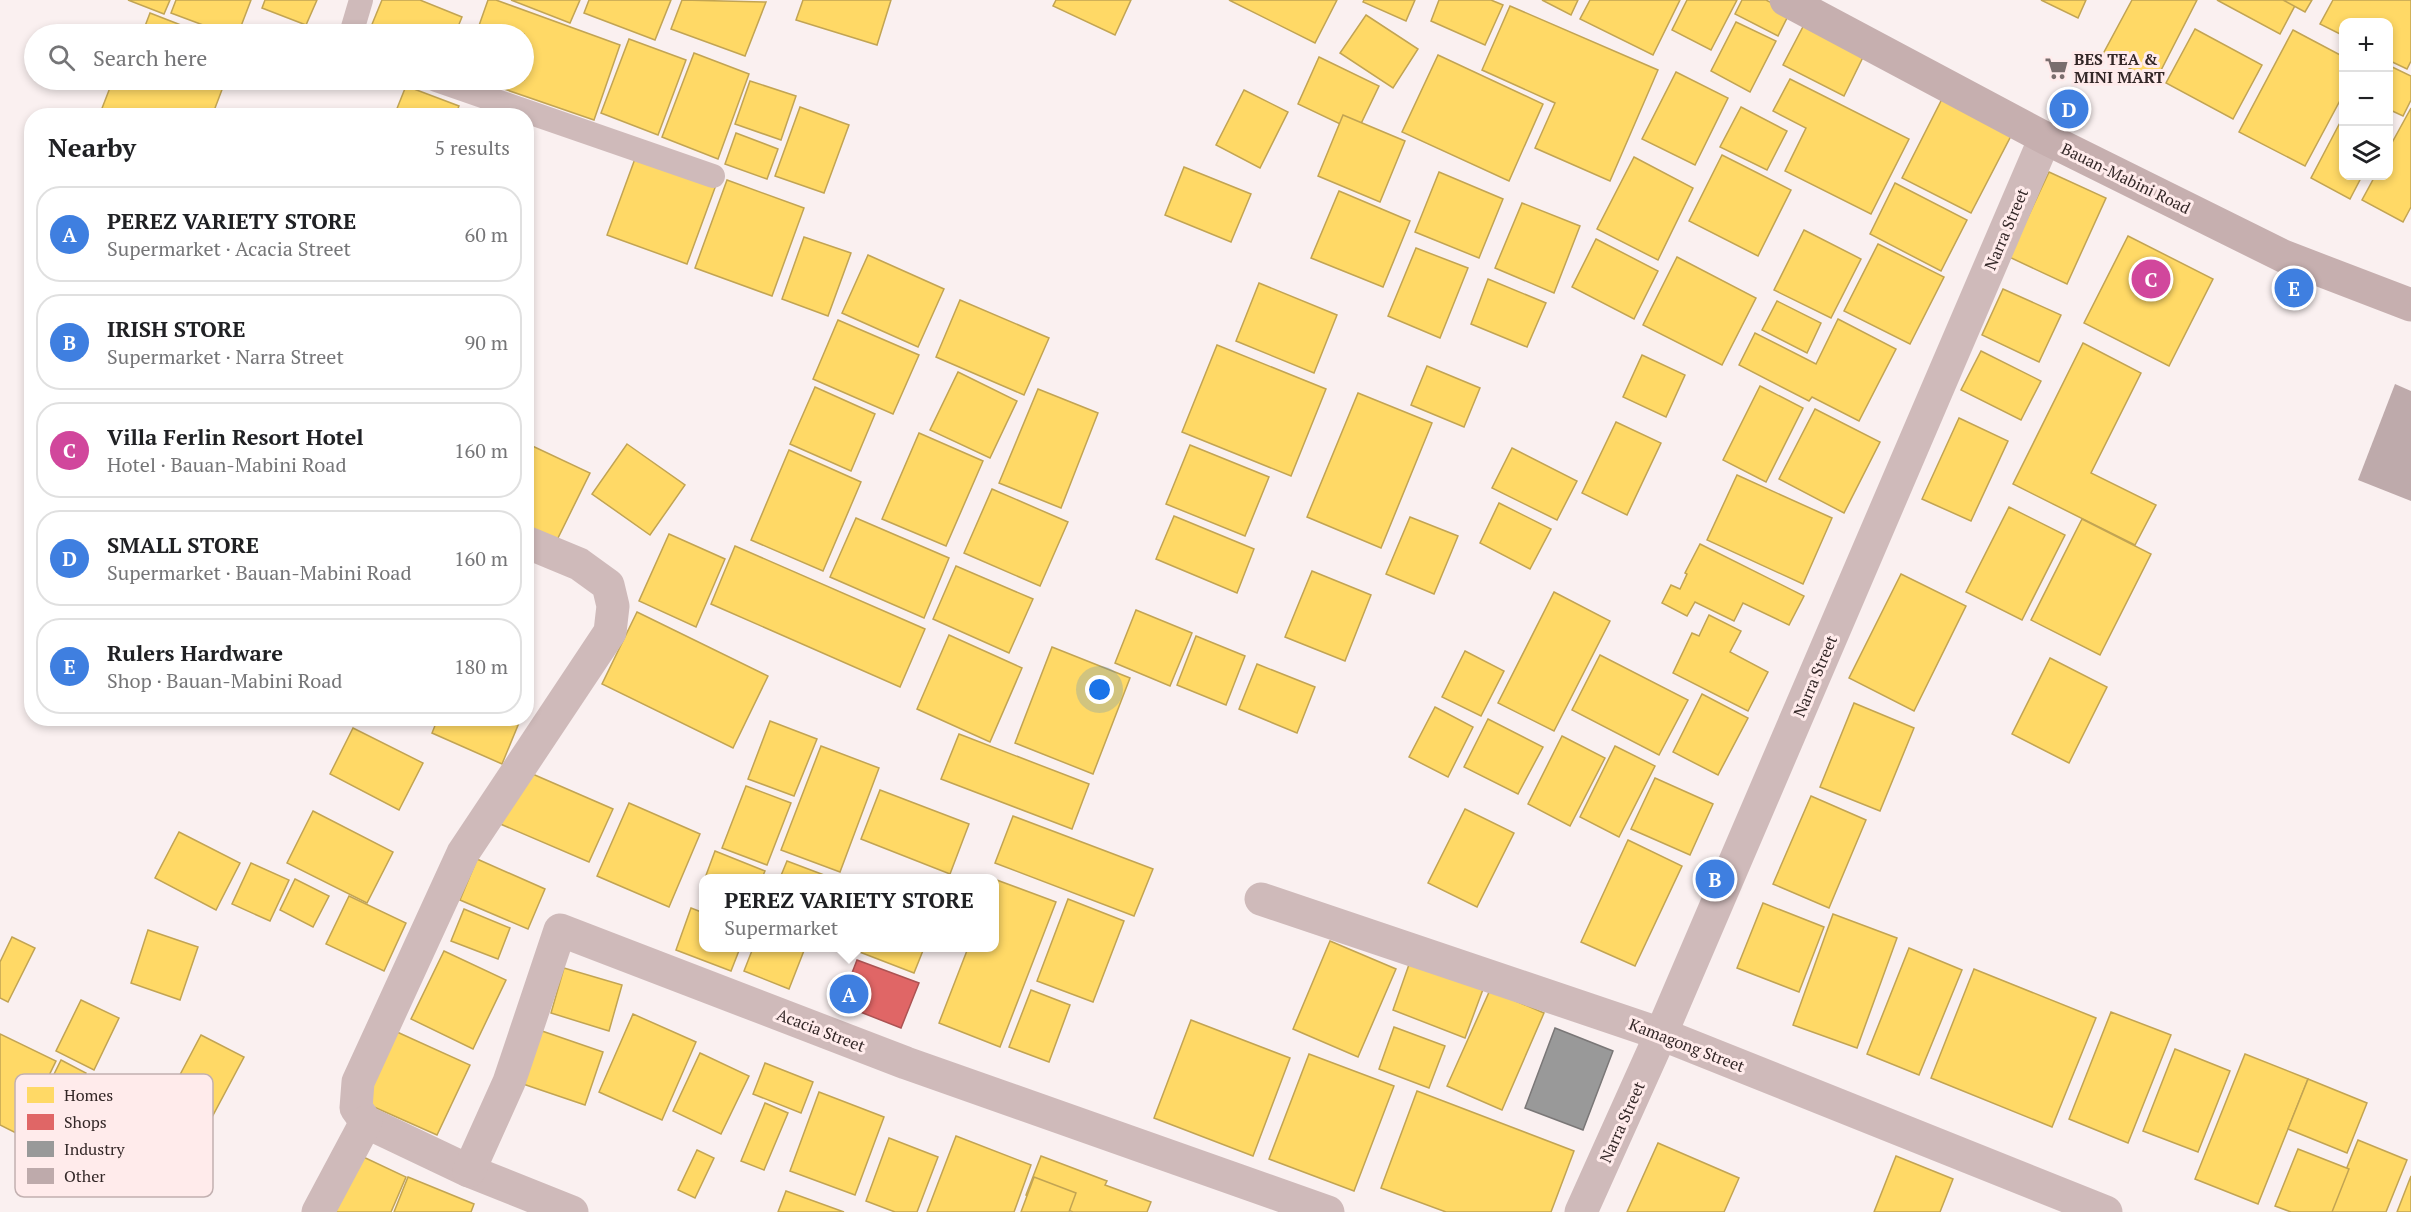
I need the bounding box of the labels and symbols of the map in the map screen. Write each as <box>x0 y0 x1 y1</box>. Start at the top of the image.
place label: BES TEA & MINI MART <box>2074 48 2165 88</box>
supermarket icon: BES TEA & MINI MART <box>2043 55 2069 81</box>
pin: D <box>2050 86 2088 132</box>
street label: Bauan-Mabini Road <box>2058 137 2194 219</box>
street label: Narra Street <box>1979 185 2033 273</box>
pin: C <box>2132 256 2170 302</box>
pin: E <box>2274 266 2314 310</box>
street label: Narra Street <box>1788 632 1842 720</box>
your location <box>1085 675 1114 704</box>
pin: B <box>1696 856 1734 902</box>
pin: A <box>830 972 868 1016</box>
street label: Acacia Street <box>774 1003 868 1057</box>
street label: Kamagong Street <box>1626 1013 1748 1077</box>
legend <box>15 1074 213 1197</box>
street label: Narra Street <box>1594 1078 1650 1166</box>
text: Homes <box>64 1084 113 1106</box>
text: Shops <box>64 1111 107 1133</box>
text: Industry <box>64 1138 125 1160</box>
text: Other <box>64 1165 106 1187</box>

